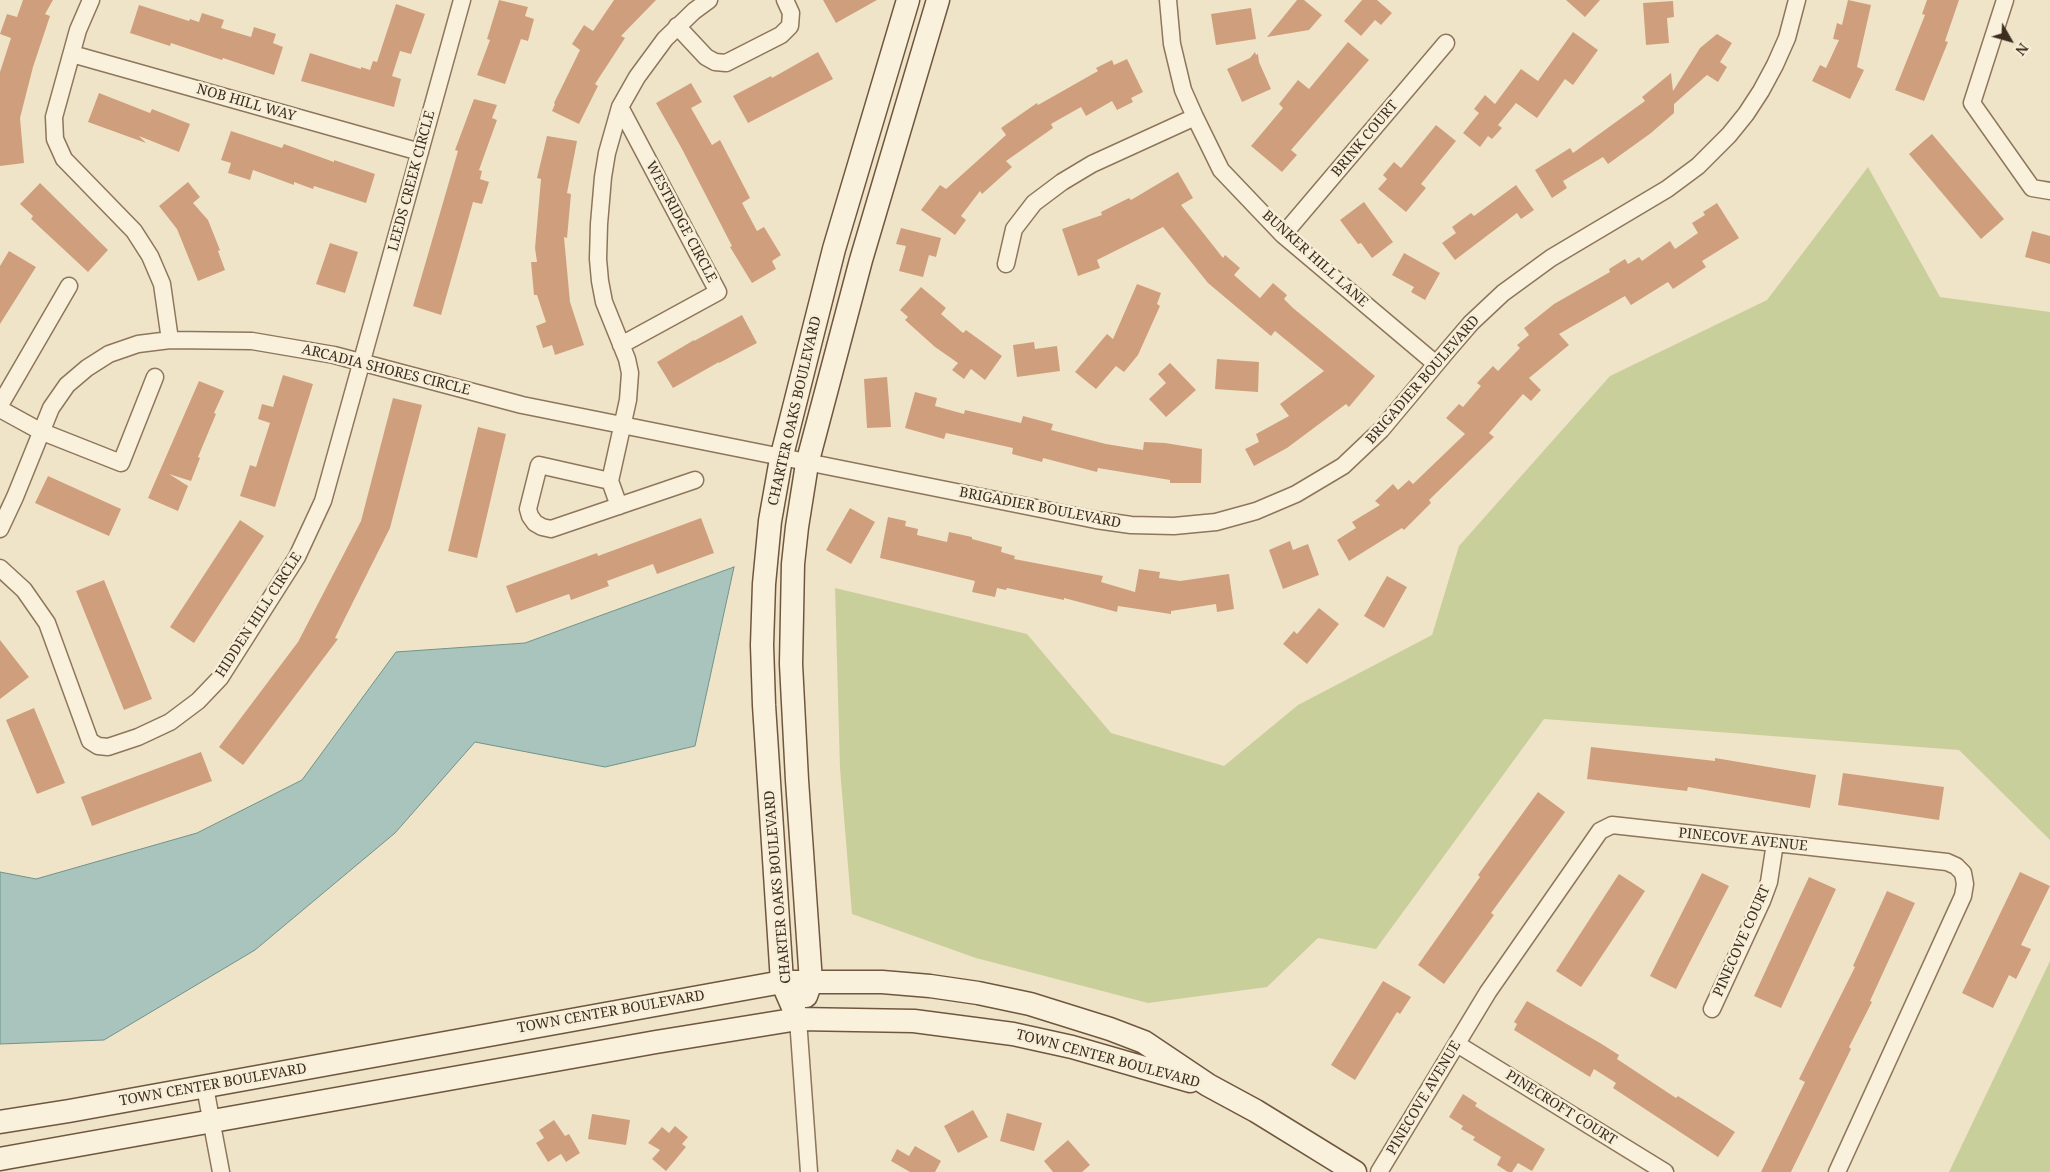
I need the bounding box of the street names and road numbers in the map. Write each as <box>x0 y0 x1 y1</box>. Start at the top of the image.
street label: NOB HILL WAY <box>194 81 298 125</box>
street label: BRINK COURT <box>1328 98 1402 180</box>
street label: LEEDS CREEK CIRCLE <box>385 109 439 253</box>
street label: WESTRIDGE CIRCLE <box>642 159 720 285</box>
street label: BUNKER HILL LANE <box>1259 207 1371 311</box>
street label: BRIGADIER BOULEVARD <box>1363 312 1483 448</box>
street label: CHARTER OAKS BOULEVARD <box>765 315 825 507</box>
street label: ARCADIA SHORES CIRCLE <box>300 341 472 399</box>
street label: BRIGADIER BOULEVARD <box>958 484 1122 532</box>
street label: HIDDEN HILL CIRCLE <box>212 549 306 681</box>
street label: CHARTER OAKS BOULEVARD <box>761 790 795 984</box>
street label: PINECOVE AVENUE <box>1678 825 1808 855</box>
street label: PINECOVE COURT <box>1710 883 1774 999</box>
street label: TOWN CENTER BOULEVARD <box>516 987 706 1037</box>
street label: TOWN CENTER BOULEVARD <box>1014 1026 1202 1092</box>
street label: PINECOVE AVENUE <box>1383 1038 1465 1158</box>
street label: TOWN CENTER BOULEVARD <box>118 1060 308 1110</box>
street label: PINECROFT COURT <box>1502 1067 1620 1149</box>

